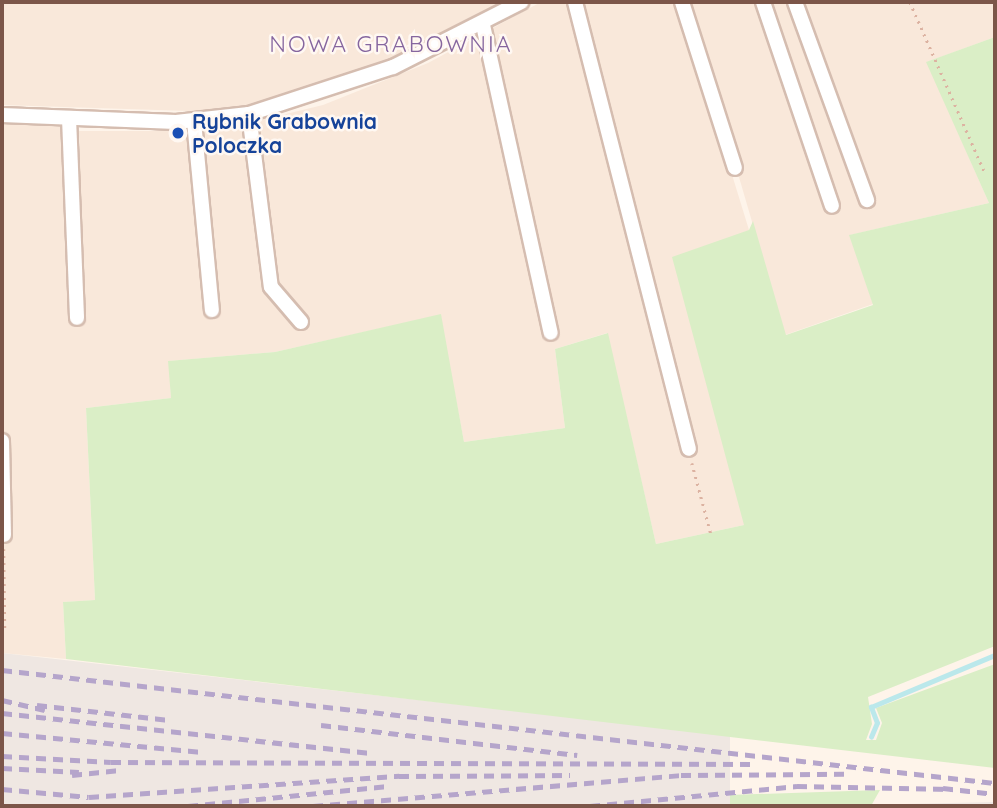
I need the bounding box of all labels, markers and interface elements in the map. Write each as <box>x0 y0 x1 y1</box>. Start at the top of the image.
district label: NOWA GRABOWNIA <box>271 30 511 58</box>
place label: Rybnik Grabownia Poloczka <box>192 108 377 158</box>
marker: Rybnik Grabownia Poloczka <box>170 125 186 141</box>

